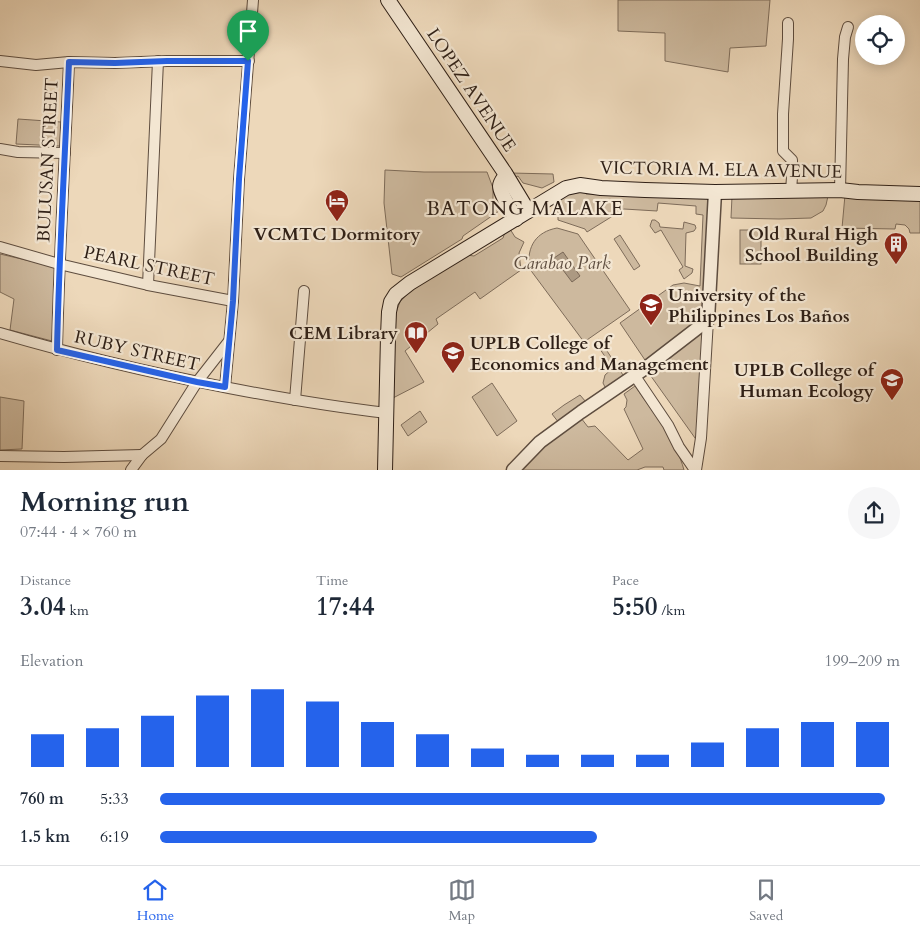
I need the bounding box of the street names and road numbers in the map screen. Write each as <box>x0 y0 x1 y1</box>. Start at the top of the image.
street label: LOPEZ AVENUE <box>420 23 522 157</box>
street label: BULUSAN STREET <box>31 77 65 243</box>
street label: VICTORIA M. ELA AVENUE <box>600 155 842 185</box>
street label: PEARL STREET <box>81 240 217 292</box>
street label: RUBY STREET <box>72 324 202 378</box>

